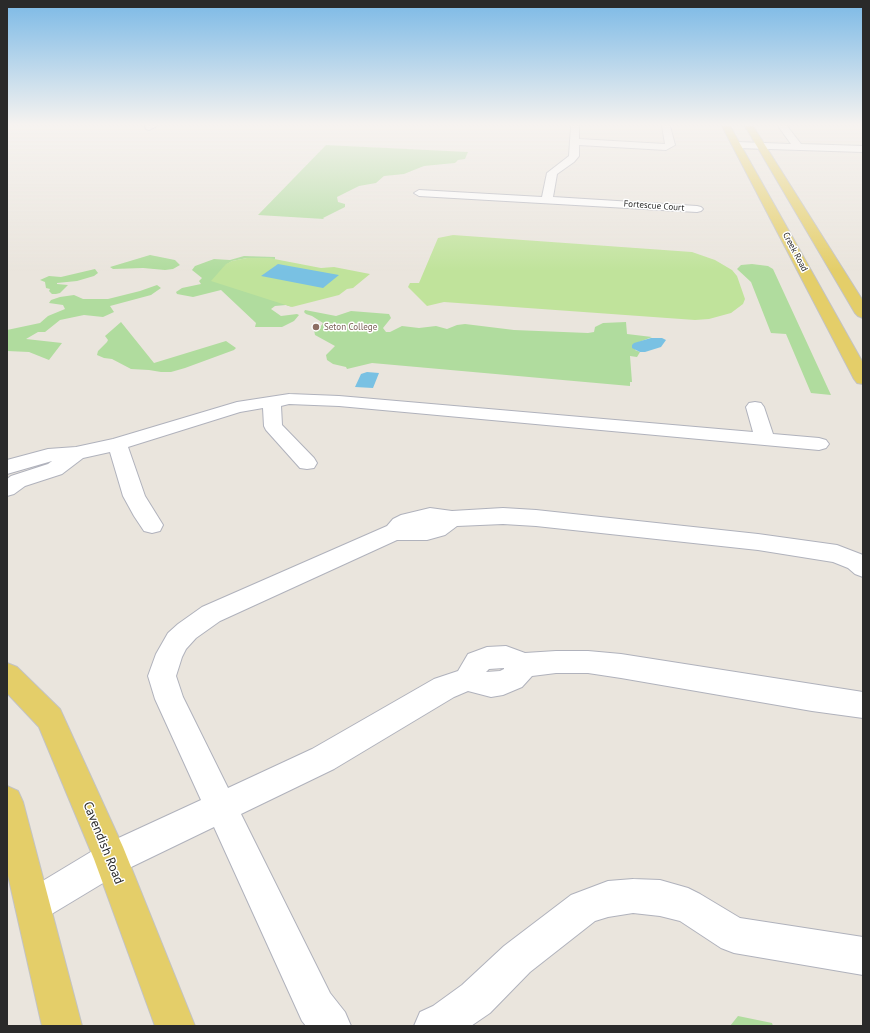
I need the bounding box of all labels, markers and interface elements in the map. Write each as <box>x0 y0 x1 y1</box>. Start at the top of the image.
street label: Fortescue Court <box>623 198 685 214</box>
street label: Creek Road <box>780 231 810 273</box>
marker: Seton College <box>311 322 321 332</box>
place label: Seton College <box>324 322 377 332</box>
street label: Cavendish Road <box>79 799 127 887</box>

